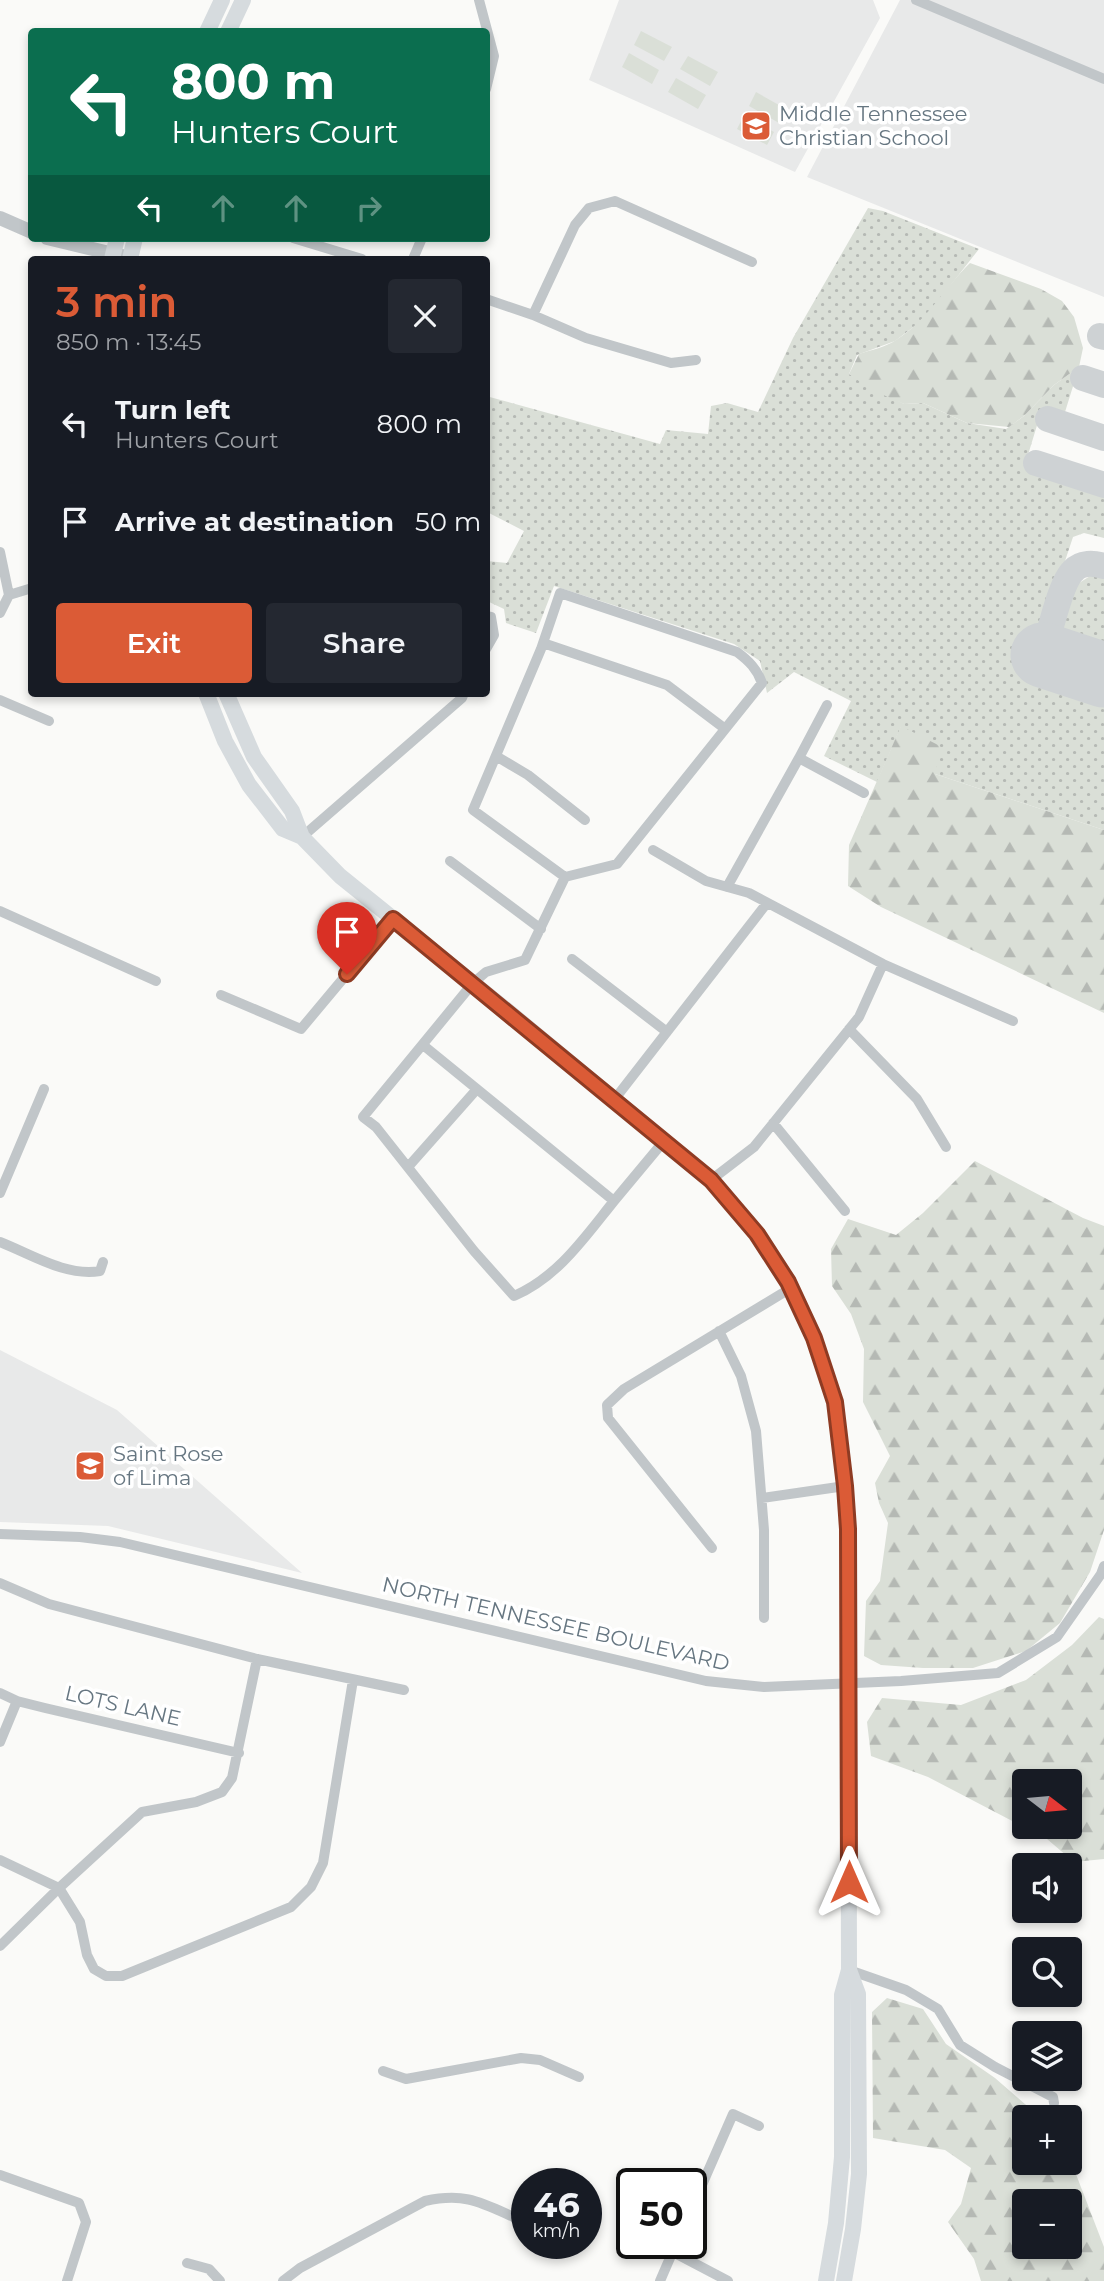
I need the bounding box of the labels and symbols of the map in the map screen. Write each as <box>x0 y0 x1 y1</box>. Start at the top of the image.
place label: Middle Tennessee Christian School <box>779 101 968 150</box>
school or university icon: Middle Tennessee Christian School <box>739 109 773 143</box>
pin <box>317 902 377 974</box>
place label: Saint Rose of Lima <box>113 1441 223 1490</box>
school or university icon: Saint Rose of Lima <box>73 1449 107 1483</box>
street label: NORTH TENNESSEE BOULEVARD <box>380 1571 732 1676</box>
street label: LOTS LANE <box>63 1680 184 1731</box>
north arrow <box>1012 1769 1082 1839</box>
position arrow <box>812 1845 886 1919</box>
speed limit sign: 50 <box>616 2168 707 2259</box>

